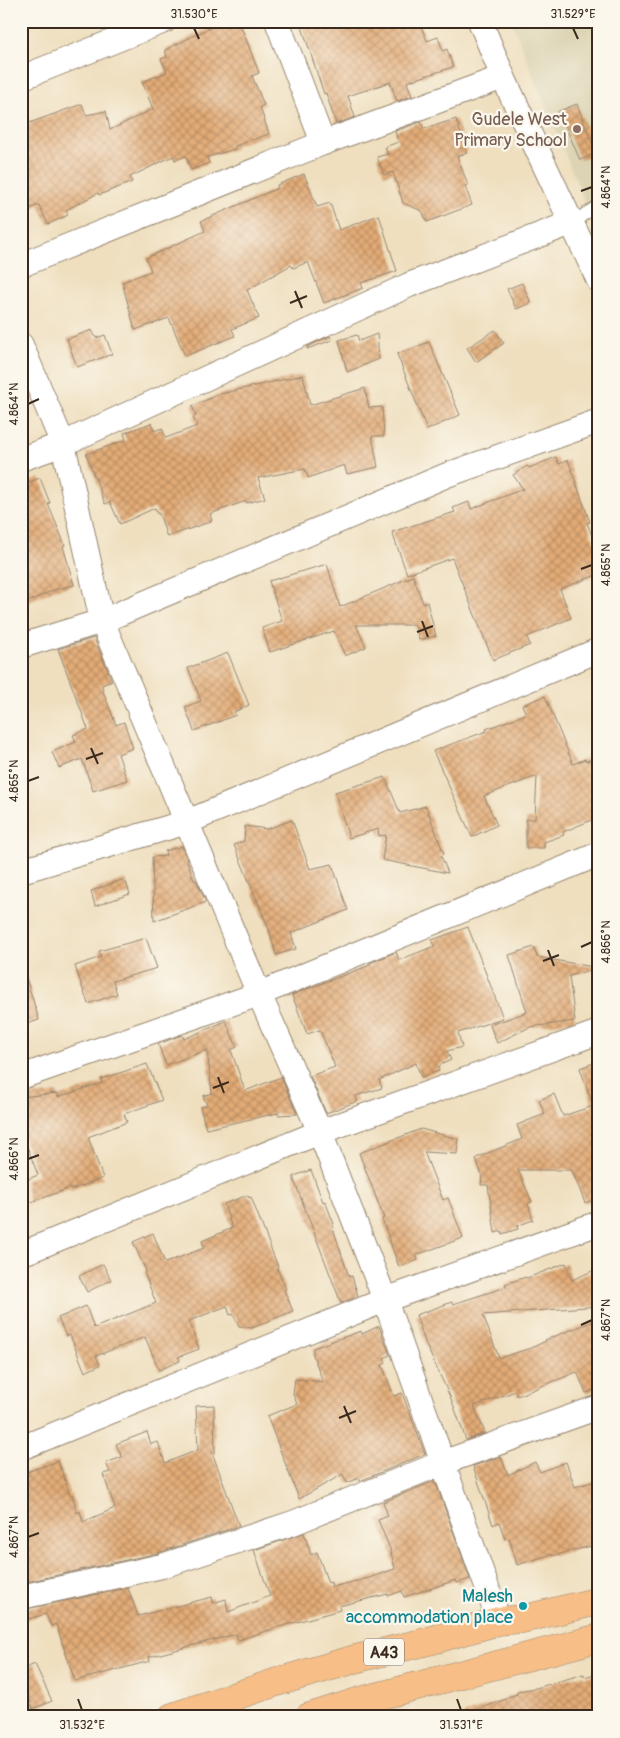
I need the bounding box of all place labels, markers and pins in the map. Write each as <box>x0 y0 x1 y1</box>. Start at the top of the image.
place label: Gudele West Primary School <box>454 108 568 152</box>
marker: Gudele West Primary School <box>571 123 583 135</box>
place label: Malesh accommodation place <box>346 1585 513 1629</box>
marker: Malesh accommodation place <box>517 1600 529 1612</box>

